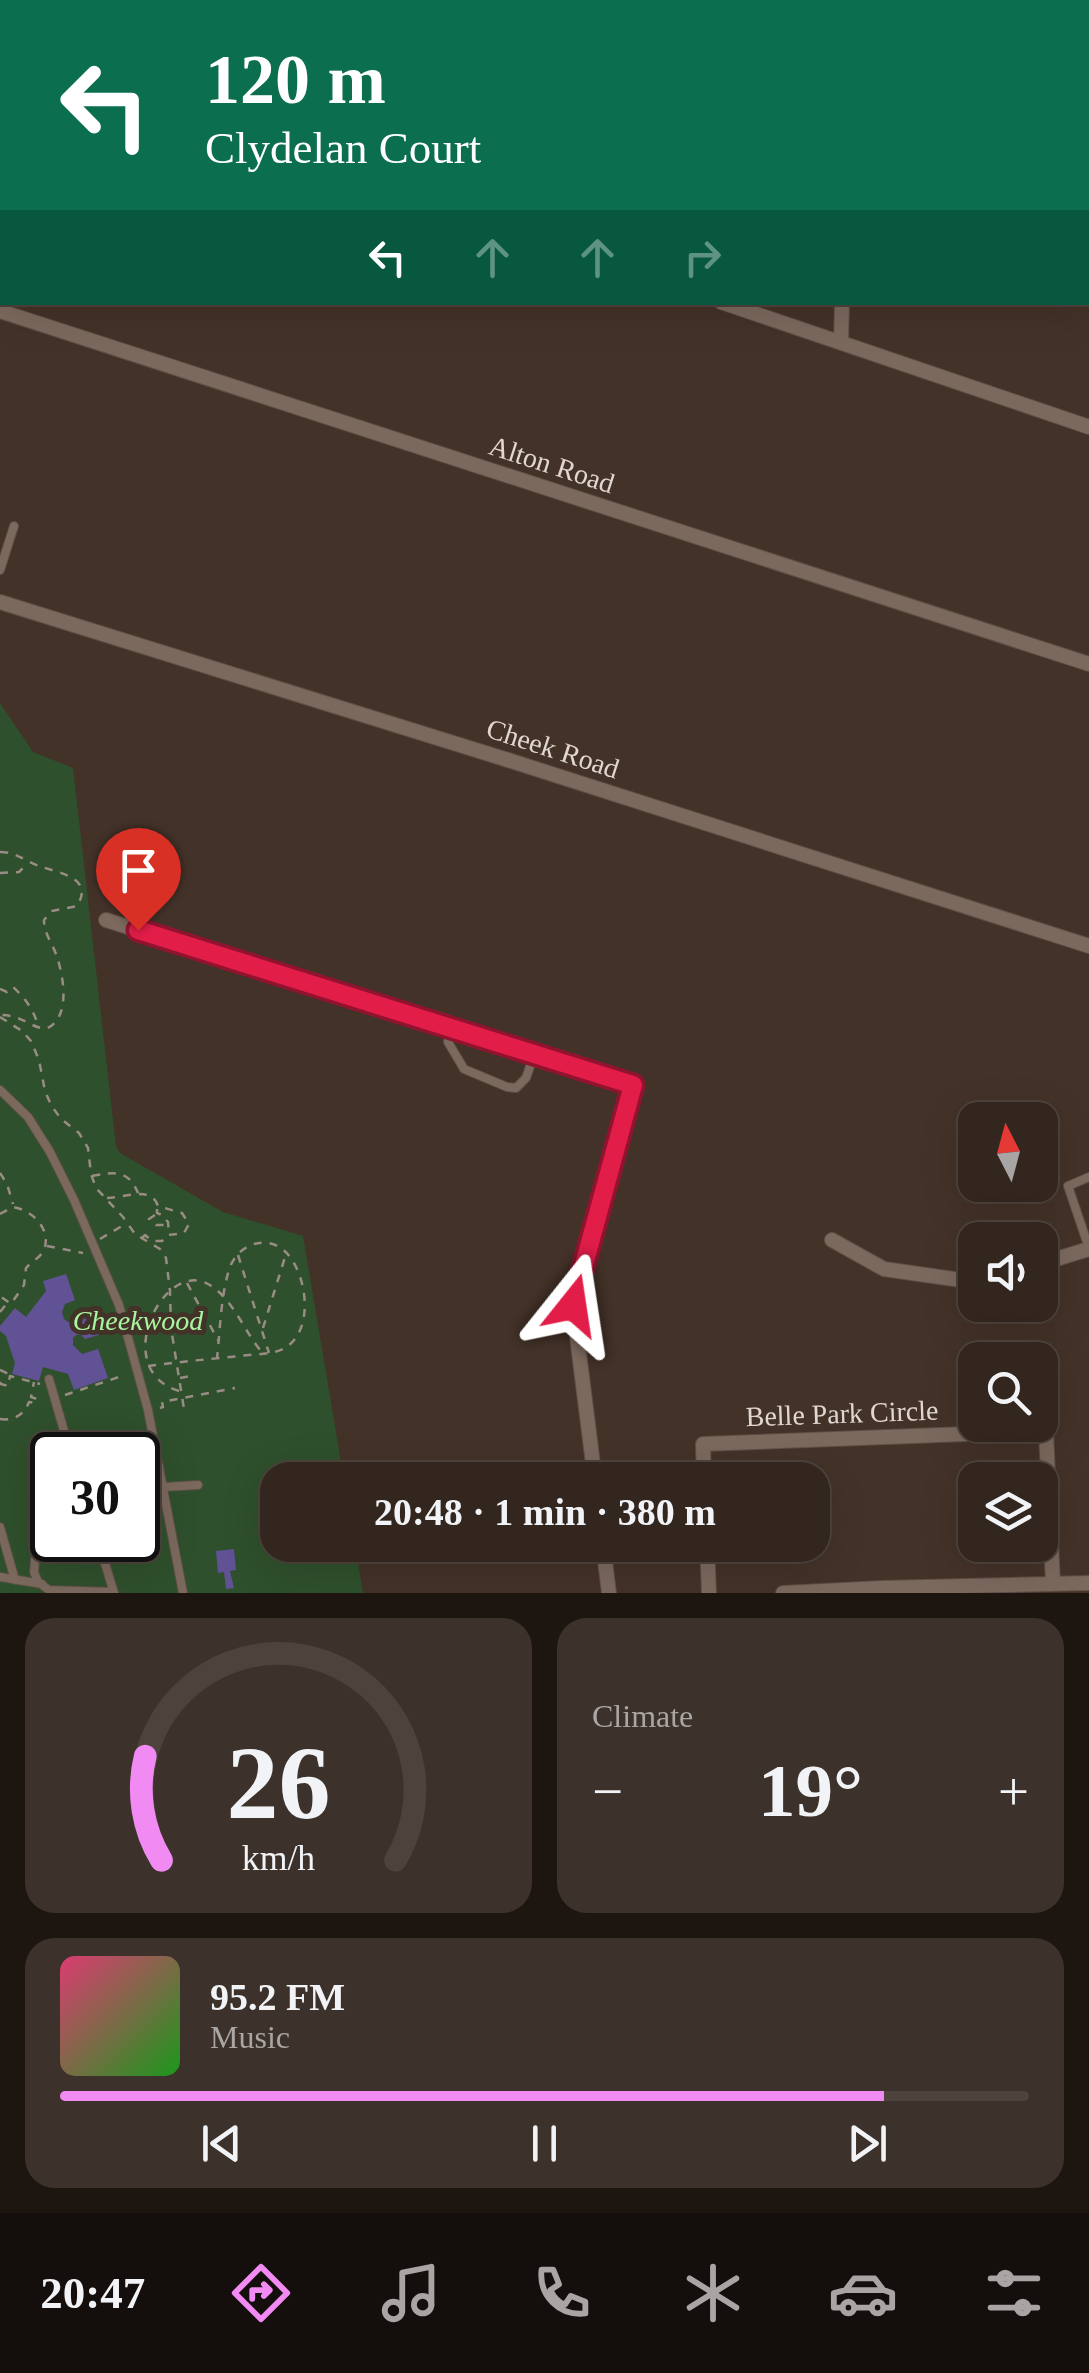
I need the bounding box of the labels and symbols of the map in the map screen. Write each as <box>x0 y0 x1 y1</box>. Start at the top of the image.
street label: Alton Road <box>485 430 618 499</box>
street label: Cheek Road <box>483 712 623 784</box>
pin <box>96 828 181 931</box>
north arrow <box>958 1102 1058 1202</box>
position arrow <box>521 1253 625 1357</box>
park label: Cheekwood <box>73 1305 204 1336</box>
street label: Belle Park Circle <box>745 1395 939 1432</box>
speed limit sign: 30 <box>30 1432 160 1562</box>

